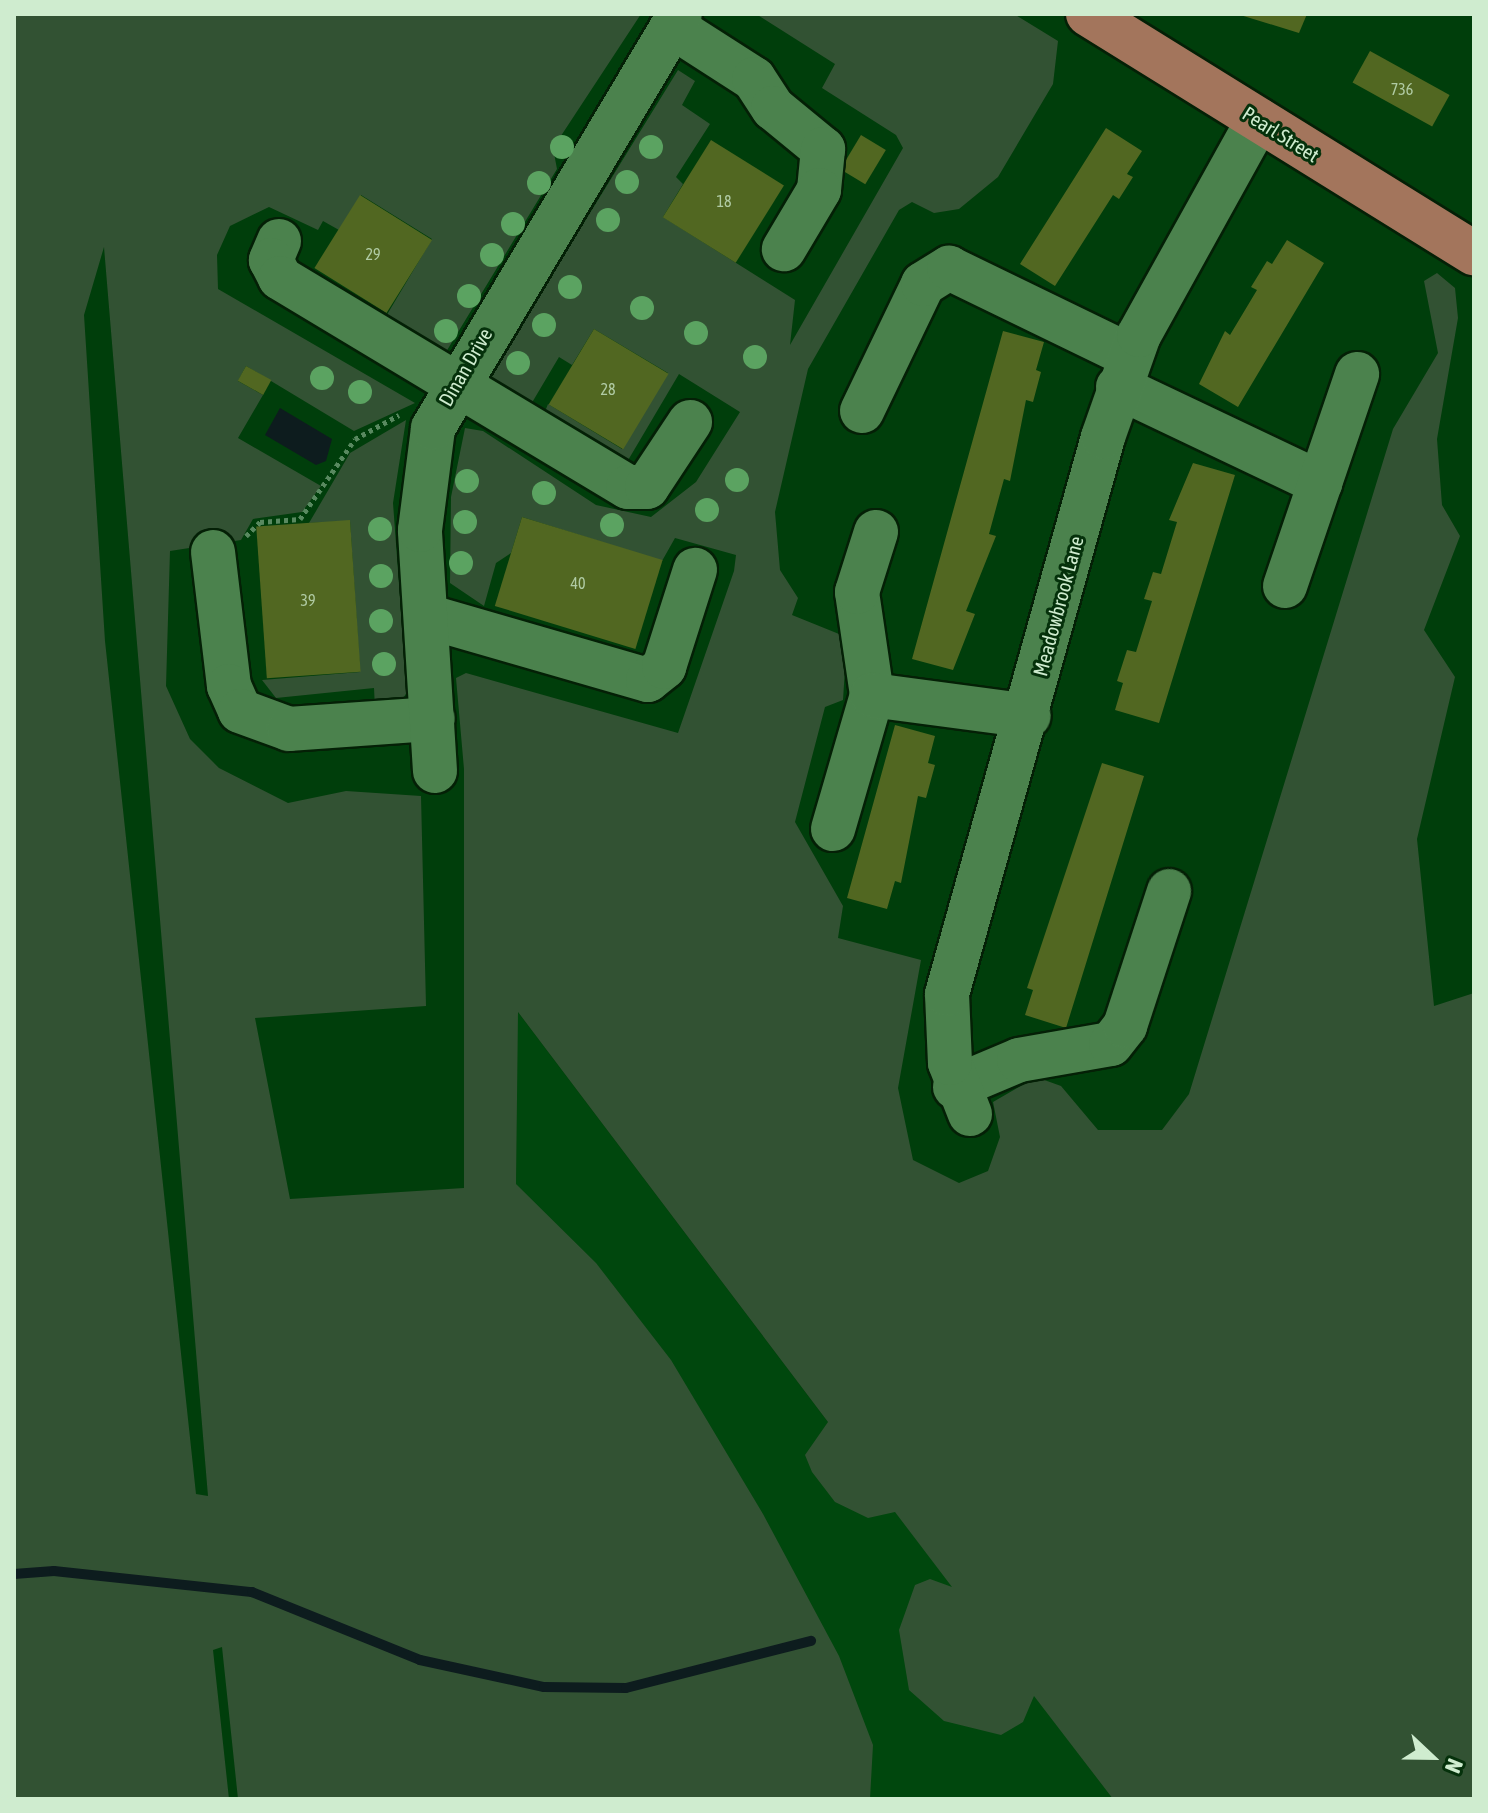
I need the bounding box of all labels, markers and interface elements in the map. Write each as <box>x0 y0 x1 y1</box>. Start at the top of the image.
house number: 736 <box>1391 79 1413 99</box>
street label: Pearl Street <box>1238 101 1324 167</box>
house number: 18 <box>716 191 732 211</box>
house number: 29 <box>365 244 381 264</box>
street label: Dinan Drive <box>433 324 497 410</box>
house number: 28 <box>600 379 616 399</box>
street label: Meadowbrook Lane <box>1028 533 1088 679</box>
house number: 40 <box>570 573 586 593</box>
house number: 39 <box>300 590 316 610</box>
north arrow <box>1392 1717 1472 1797</box>
text: N <box>1440 1755 1469 1777</box>

